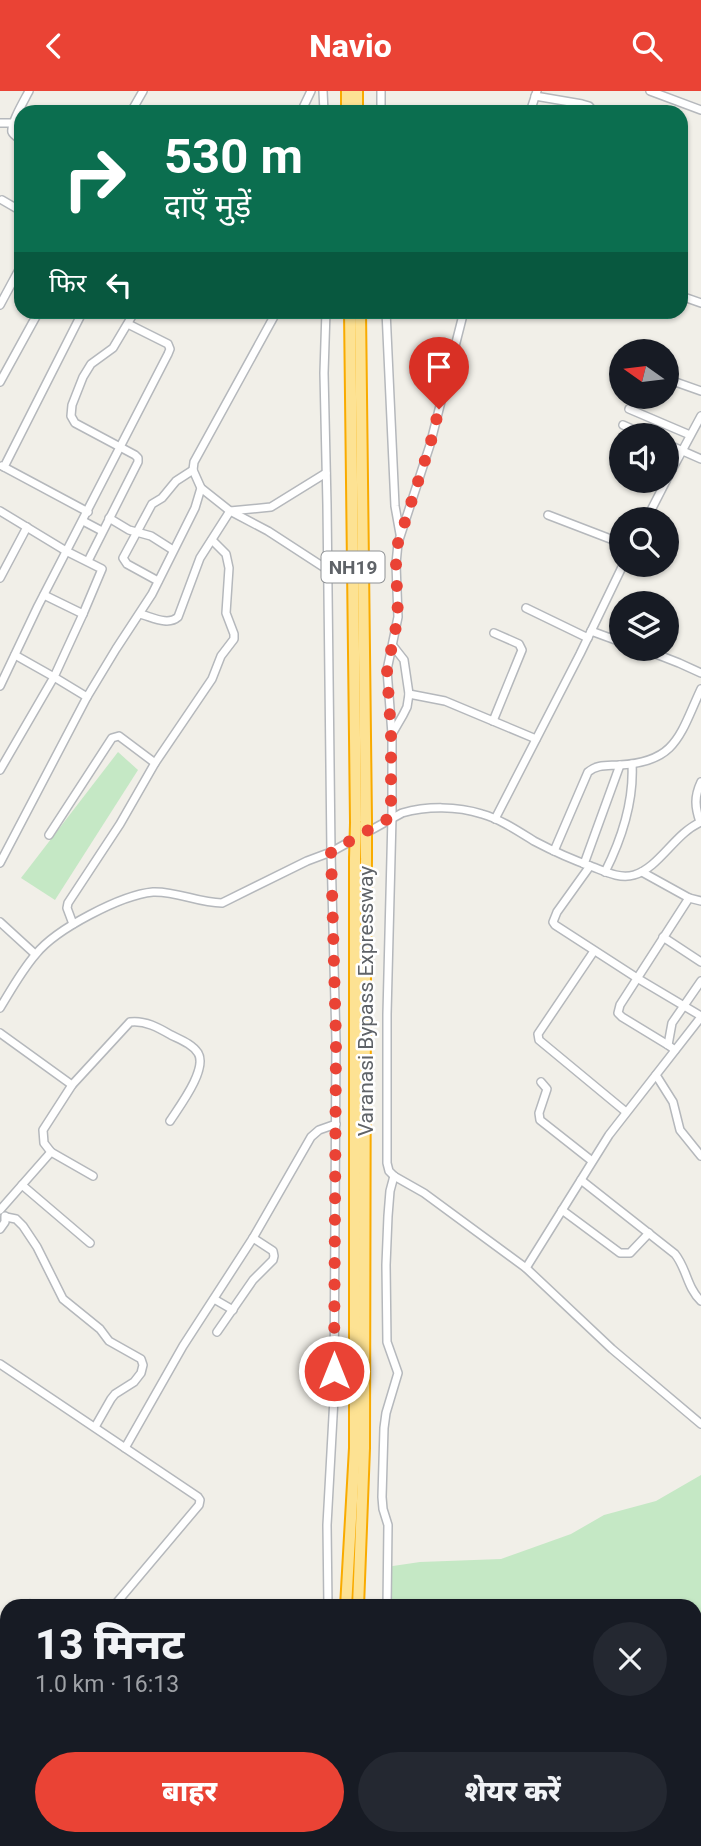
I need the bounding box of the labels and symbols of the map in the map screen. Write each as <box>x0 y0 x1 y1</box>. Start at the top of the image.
pin <box>409 337 469 409</box>
north arrow <box>609 339 679 409</box>
road number: NH19 <box>322 552 384 582</box>
street label: Varanasi Bypass Expressway <box>354 866 378 1136</box>
position arrow <box>297 1334 371 1408</box>

